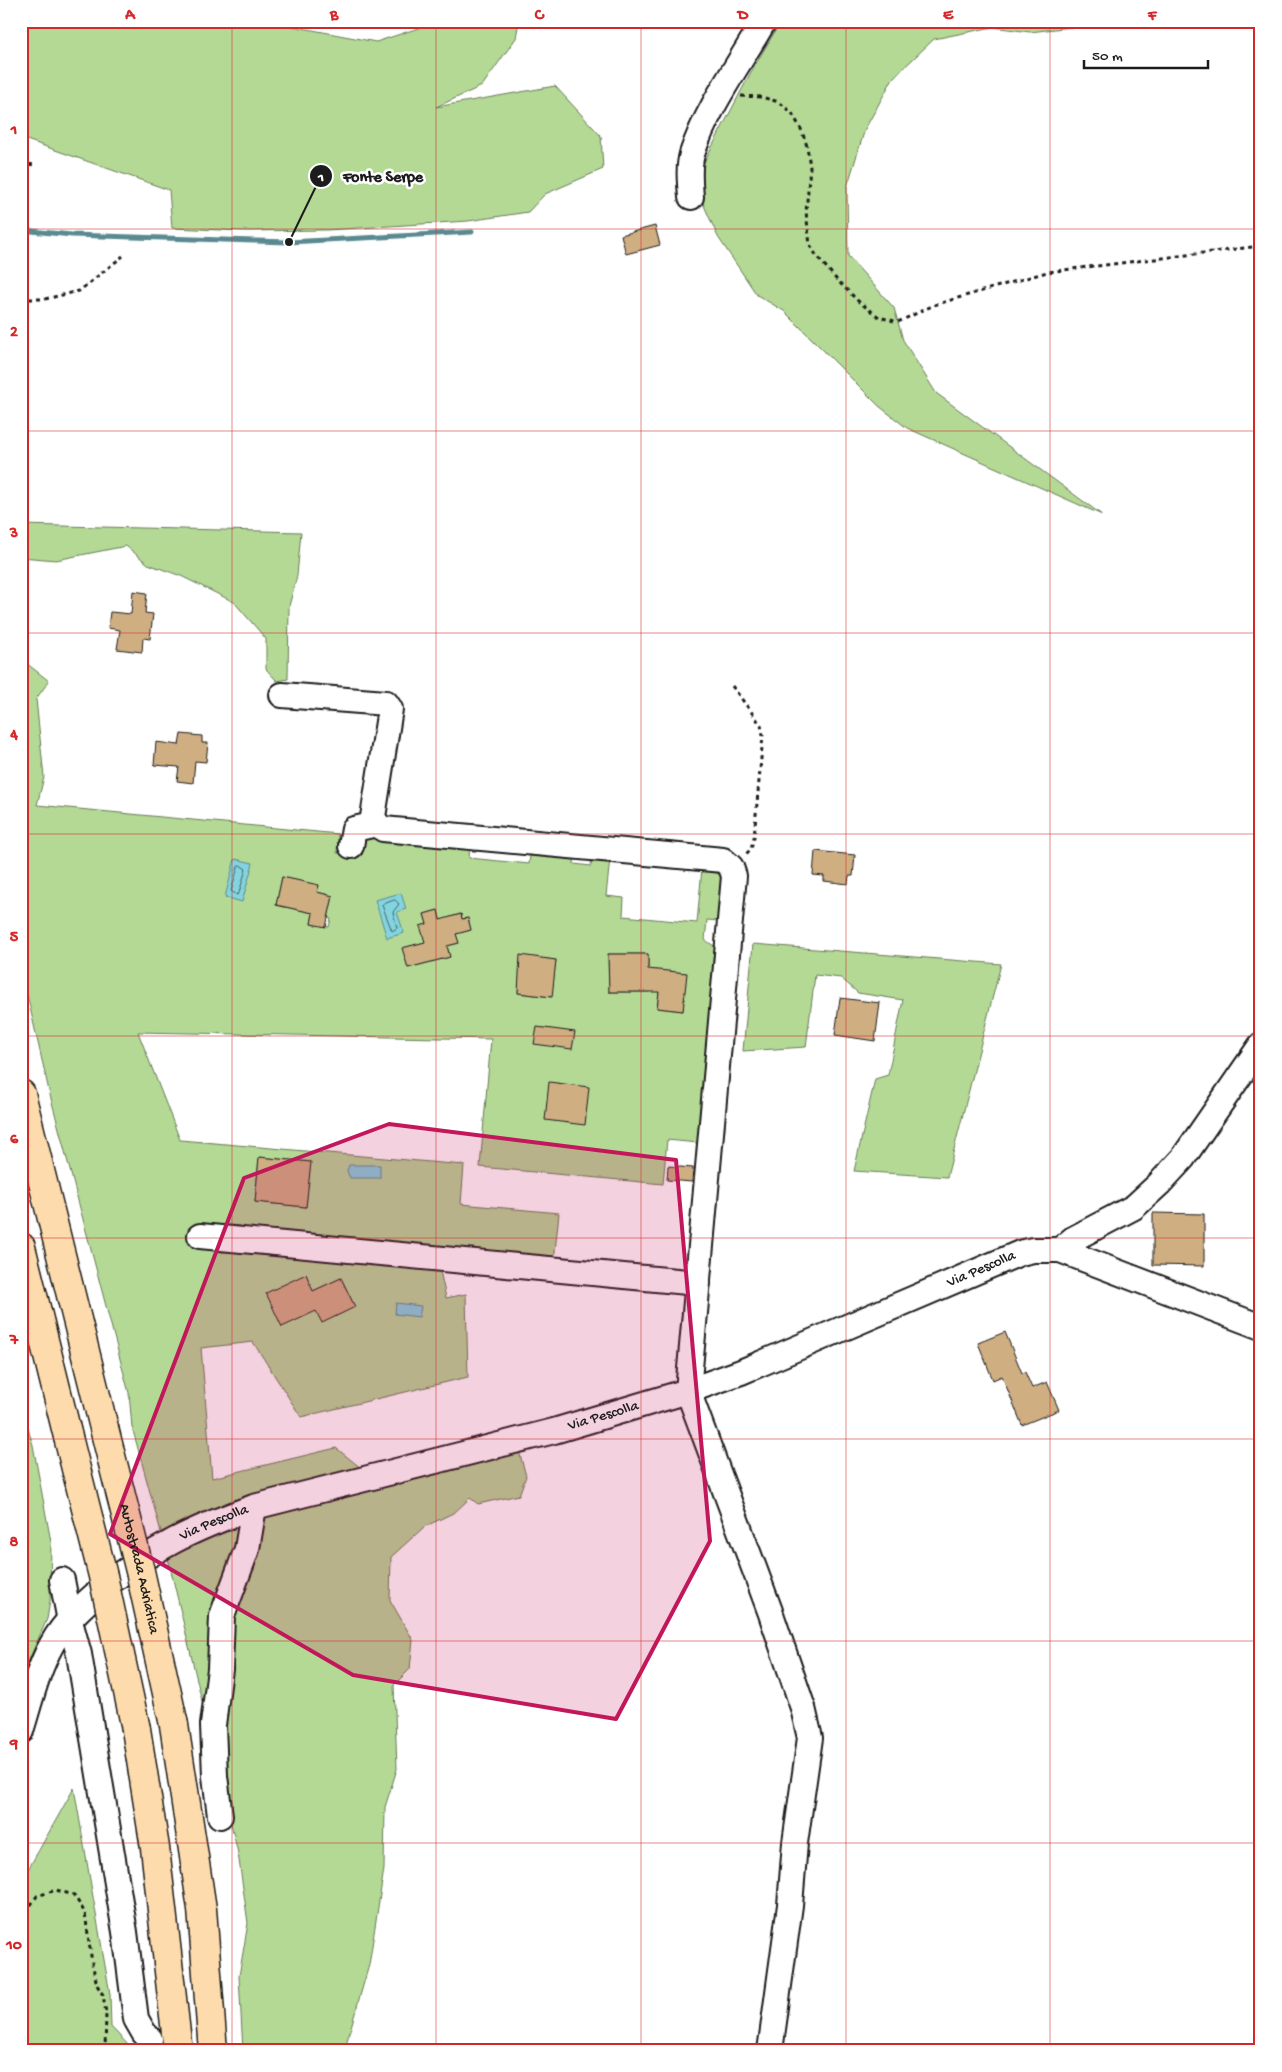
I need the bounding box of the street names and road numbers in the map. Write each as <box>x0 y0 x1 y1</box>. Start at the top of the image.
street label: Via Pescolla <box>943 1247 1019 1292</box>
street label: Via Pescolla <box>565 1397 642 1436</box>
street label: Via Pescolla <box>176 1501 251 1546</box>
street label: Autostrada Adriatica <box>114 1502 163 1636</box>

